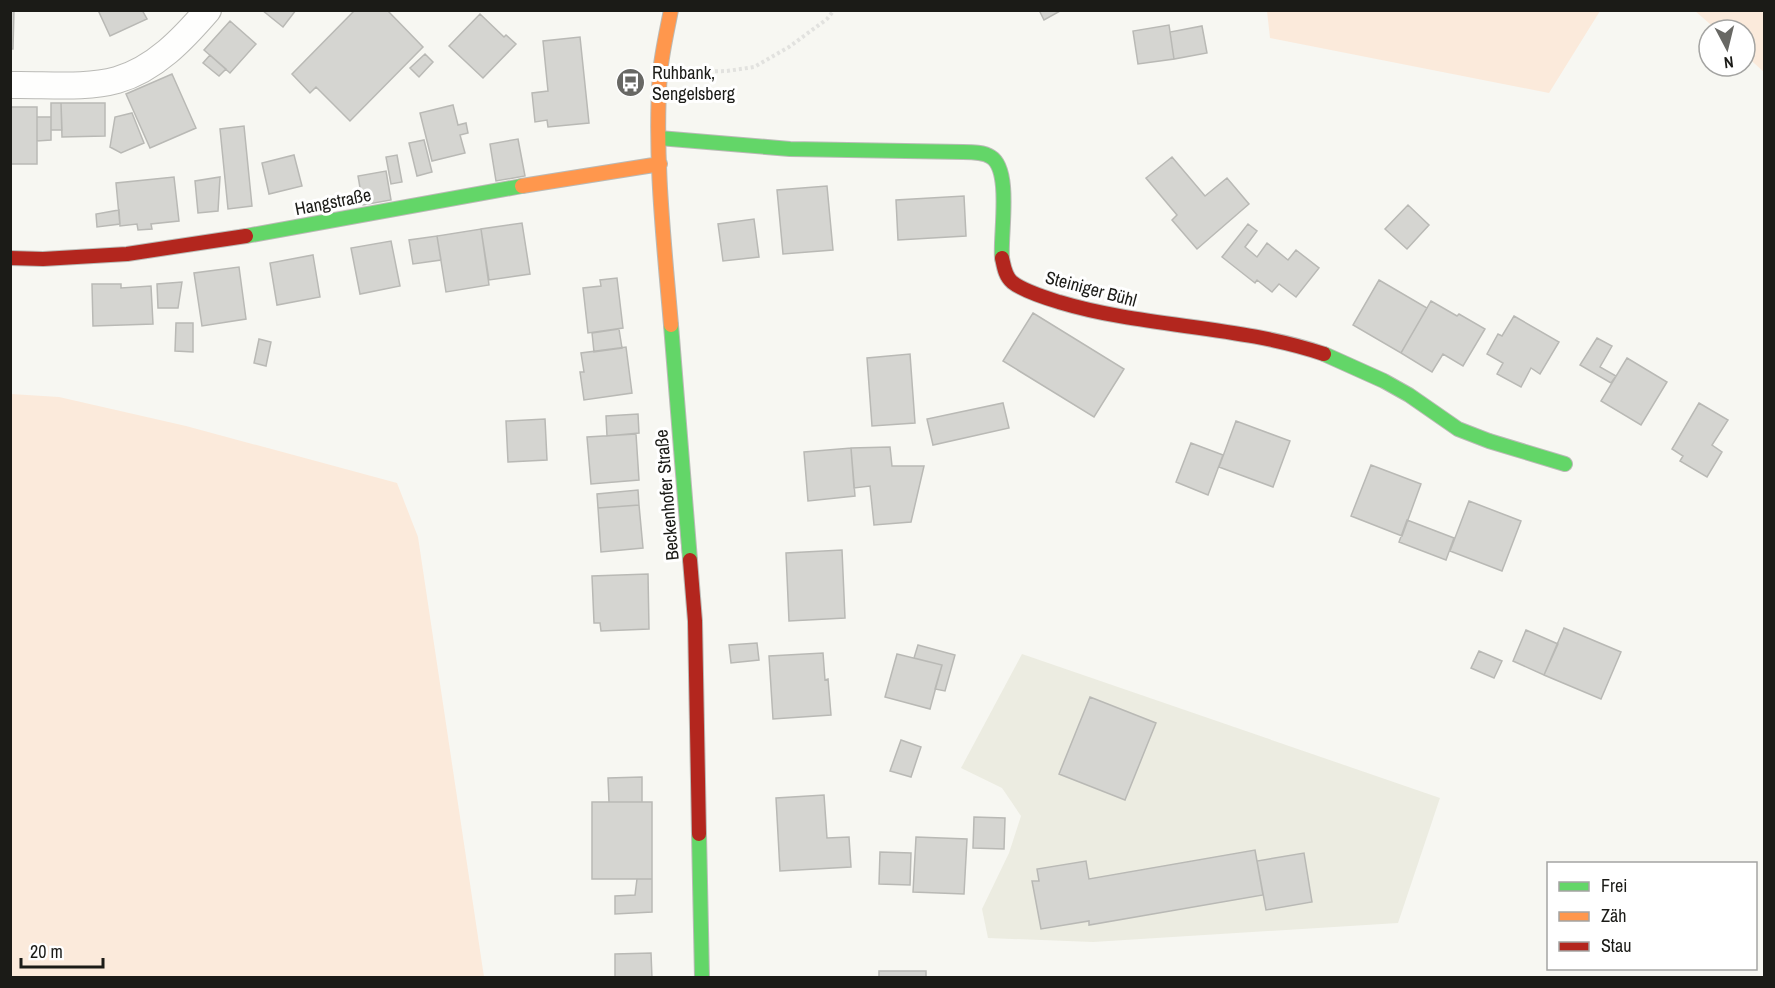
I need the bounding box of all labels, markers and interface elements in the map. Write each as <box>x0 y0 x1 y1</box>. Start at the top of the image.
north arrow <box>1697 18 1757 78</box>
text: N <box>1723 51 1735 74</box>
place label: Ruhbank, Sengelsberg <box>652 60 736 106</box>
bus stop icon: Ruhbank, Sengelsberg <box>615 67 647 99</box>
street label: Hangstraße <box>293 182 373 221</box>
street label: Steiniger Bühl <box>1043 264 1140 313</box>
street label: Beckenhofer Straße <box>648 429 685 562</box>
legend <box>1547 862 1757 970</box>
text: Frei <box>1601 873 1627 898</box>
text: Zäh <box>1601 903 1626 928</box>
scale bar <box>21 931 104 969</box>
text: Stau <box>1601 933 1631 958</box>
text: 20 m <box>30 939 63 964</box>

